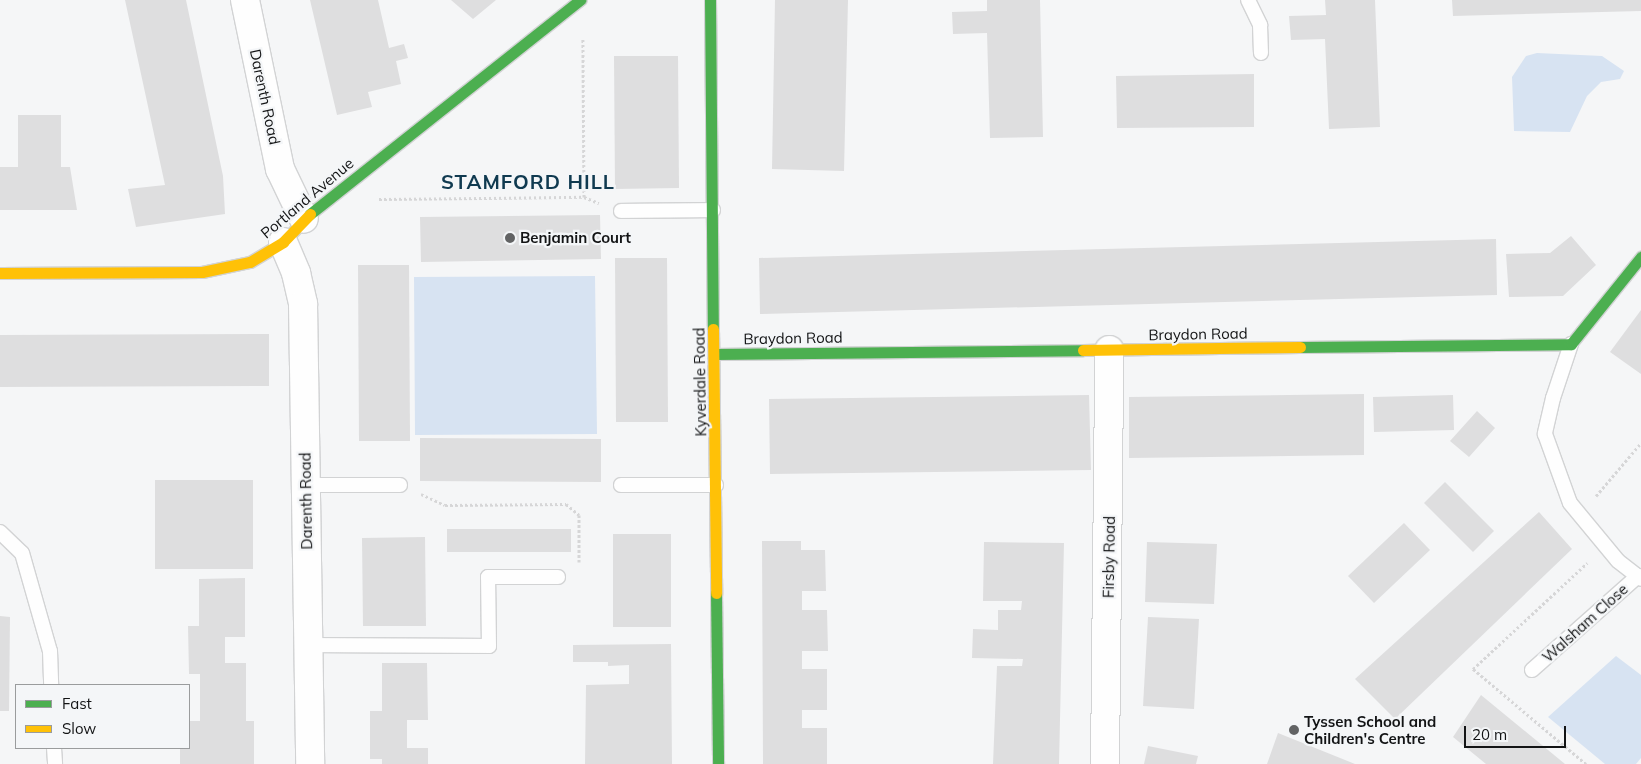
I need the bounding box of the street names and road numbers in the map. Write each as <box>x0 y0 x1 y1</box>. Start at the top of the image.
street label: Darenth Road <box>246 48 284 146</box>
street label: Portland Avenue <box>257 154 357 242</box>
street label: Braydon Road <box>1148 324 1248 344</box>
street label: Kyverdale Road <box>690 327 710 437</box>
street label: Braydon Road <box>743 328 843 348</box>
street label: Darenth Road <box>296 452 316 550</box>
street label: Firsby Road <box>1099 516 1119 598</box>
street label: Walsham Close <box>1539 580 1631 666</box>

